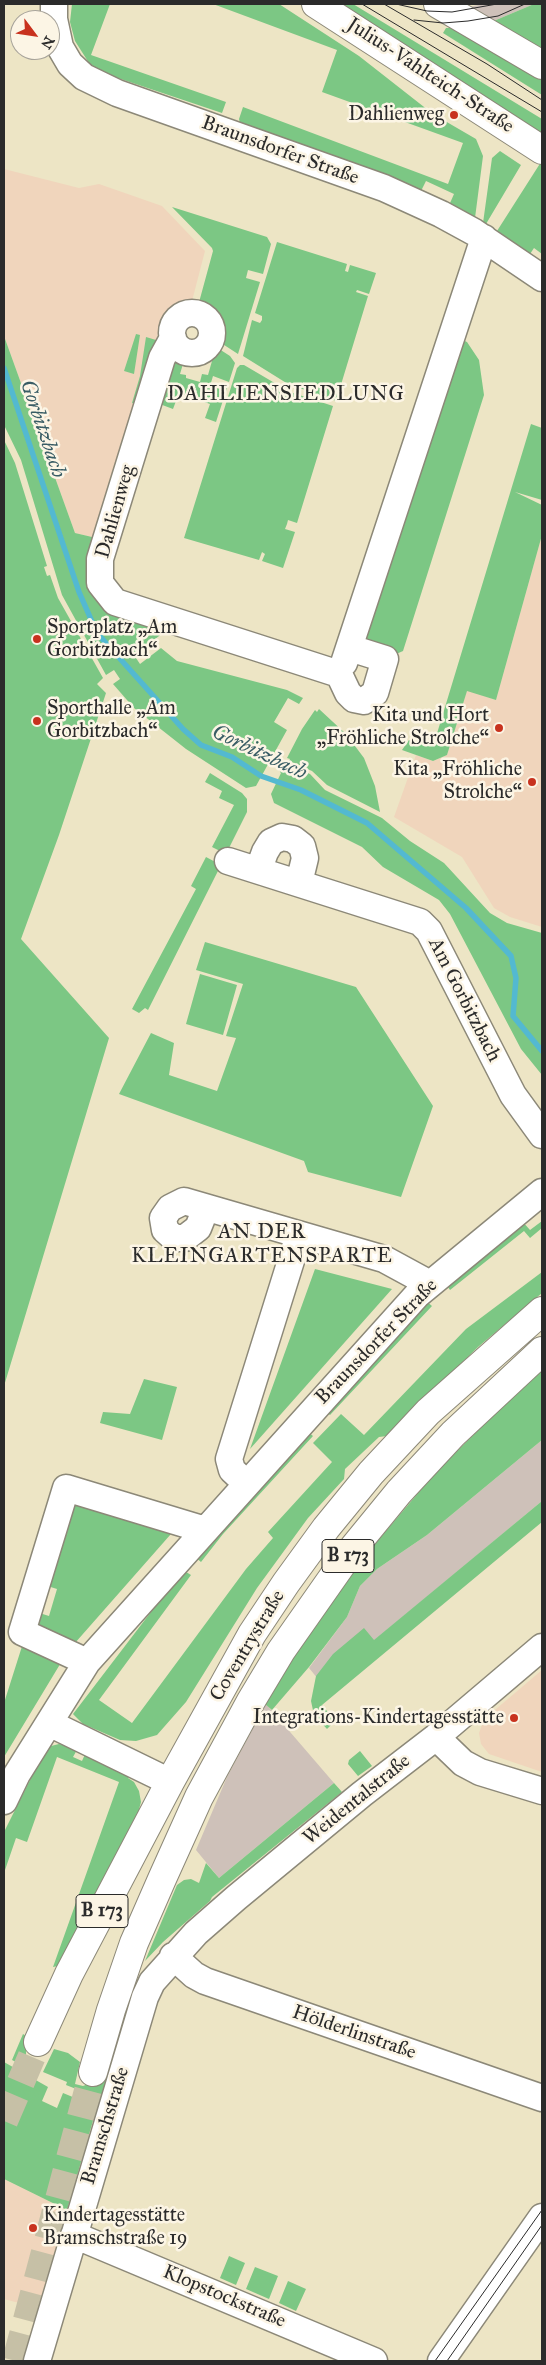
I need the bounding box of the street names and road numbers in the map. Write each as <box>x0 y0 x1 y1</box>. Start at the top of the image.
street label: Julius-Vahlteich-Straße <box>342 13 518 139</box>
street label: Braunsdorfer Straße <box>198 111 362 191</box>
street label: Dahlienweg <box>91 463 141 561</box>
street label: Am Gorbitzbach <box>422 934 506 1066</box>
street label: Braunsdorfer Straße <box>311 1274 443 1410</box>
road number: B 173 <box>322 1540 374 1572</box>
street label: Coventrystraße <box>206 1586 290 1706</box>
street label: Weidentalstraße <box>299 1749 415 1851</box>
road number: B 173 <box>76 1894 128 1928</box>
street label: Hölderlinstraße <box>289 2001 419 2065</box>
street label: Bramschstraße <box>77 2064 135 2188</box>
street label: Klopstockstraße <box>159 2260 289 2334</box>

